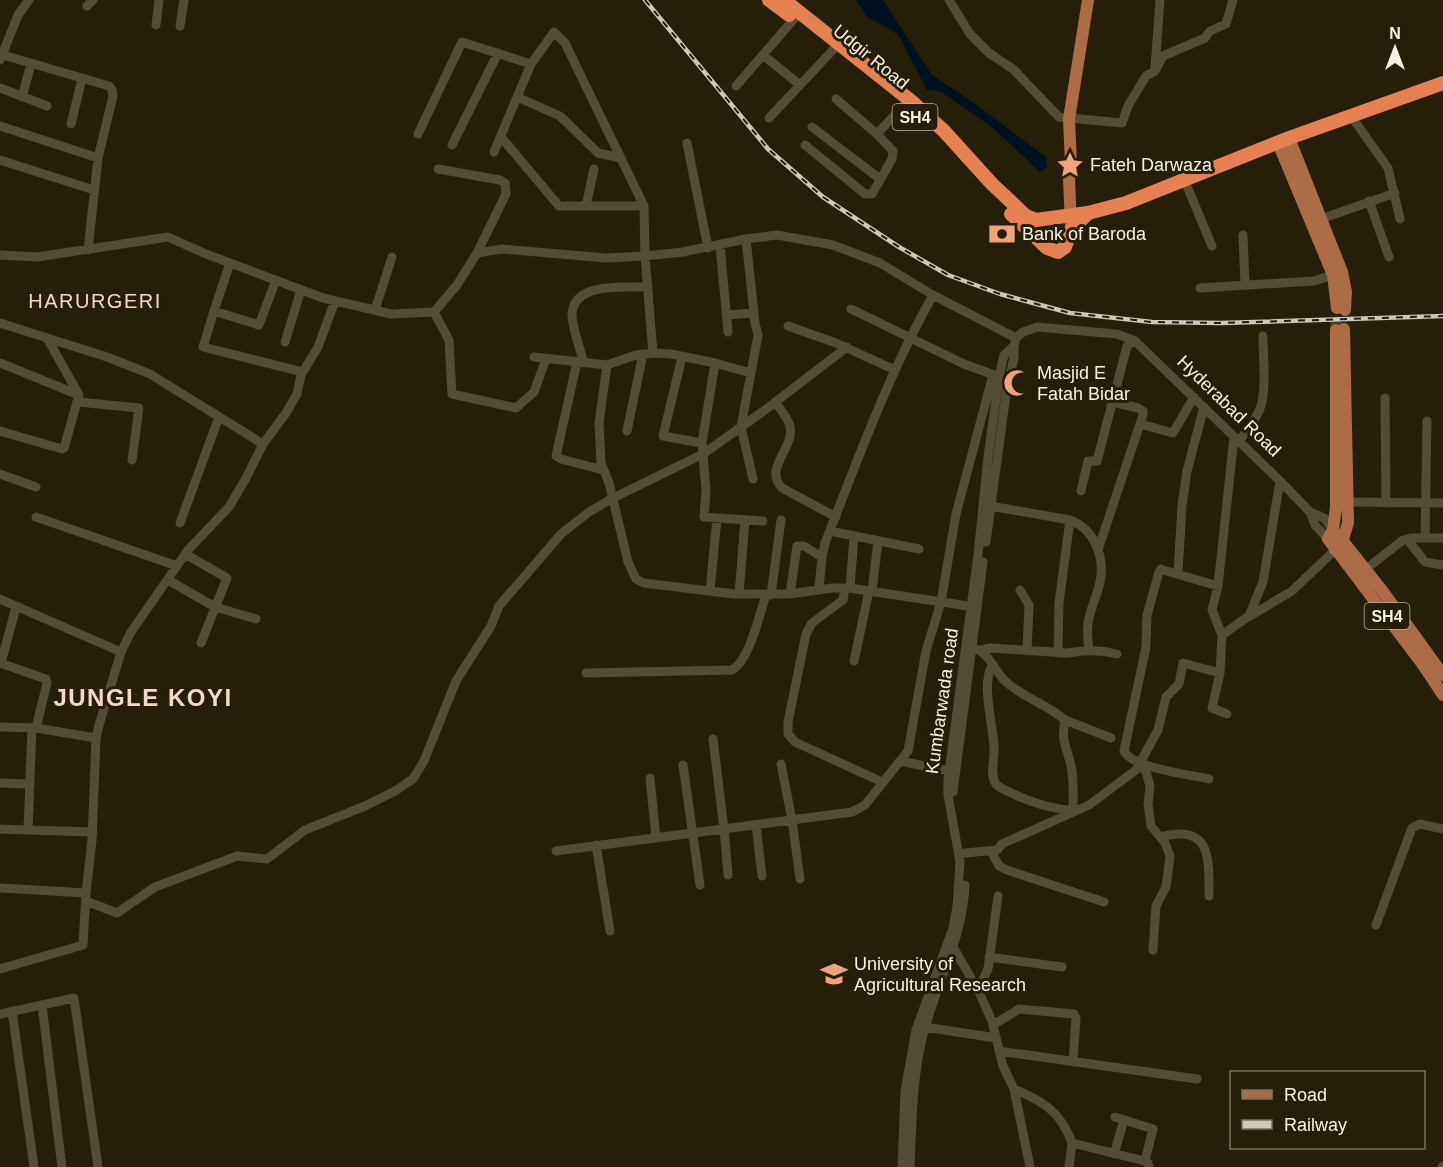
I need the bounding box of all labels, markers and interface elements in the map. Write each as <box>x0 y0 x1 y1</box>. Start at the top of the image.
north arrow <box>1365 18 1425 78</box>
street label: Udgir Road <box>829 21 913 93</box>
text: N <box>1389 25 1401 42</box>
road number: SH4 <box>892 104 938 130</box>
place icon: Fateh Darwaza <box>1055 150 1085 180</box>
place label: Fateh Darwaza <box>1090 155 1213 175</box>
bank icon: Bank of Baroda <box>987 219 1017 249</box>
place label: Bank of Baroda <box>1022 224 1147 244</box>
district label: HARURGERI <box>28 290 162 312</box>
street label: Hyderabad Road <box>1173 352 1285 460</box>
place label: Masjid E Fatah Bidar <box>1037 363 1130 404</box>
mosque icon: Masjid E Fatah Bidar <box>1002 368 1032 398</box>
road number: SH4 <box>1364 603 1410 629</box>
street label: Kumbarwada road <box>922 627 962 775</box>
district label: JUNGLE KOYI <box>53 684 233 711</box>
place label: University of Agricultural Research <box>854 954 1026 995</box>
school or university icon: University of Agricultural Research <box>819 959 849 989</box>
legend <box>1230 1071 1425 1149</box>
text: Road <box>1284 1085 1327 1105</box>
text: Railway <box>1284 1115 1347 1135</box>

